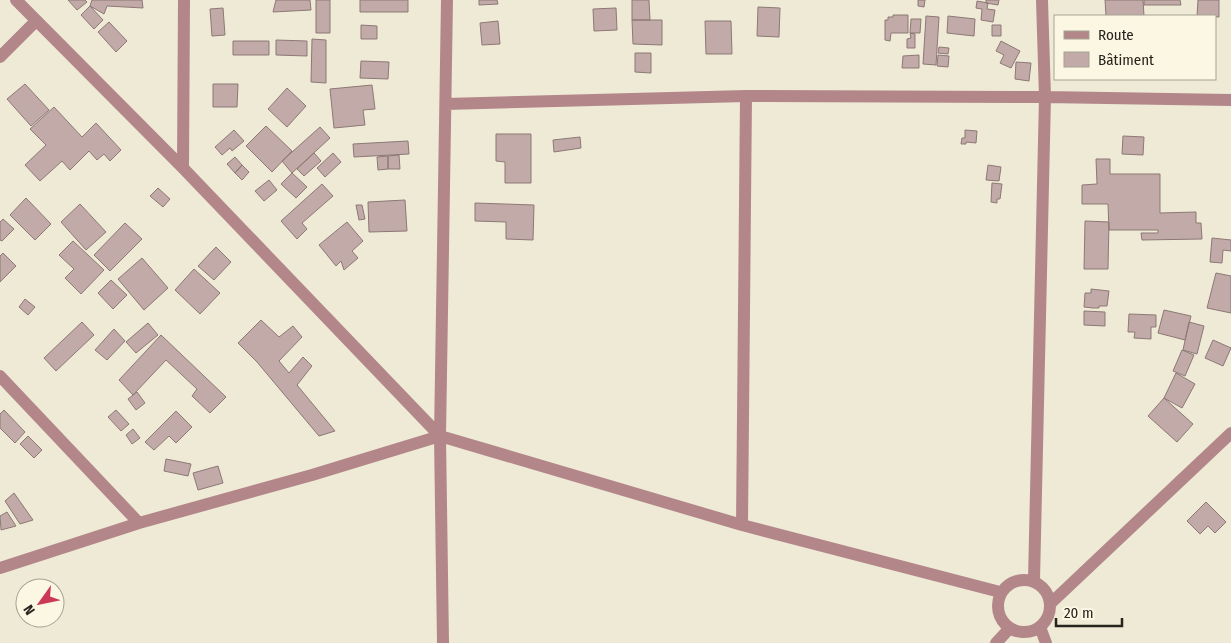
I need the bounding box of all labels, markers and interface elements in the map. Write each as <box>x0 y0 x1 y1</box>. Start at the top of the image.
legend <box>1054 15 1216 80</box>
text: Route <box>1098 26 1134 44</box>
text: Bâtiment <box>1098 51 1154 69</box>
north arrow <box>15 578 65 628</box>
scale bar <box>1056 596 1122 628</box>
text: N <box>20 602 39 618</box>
text: 20 m <box>1064 604 1094 622</box>

